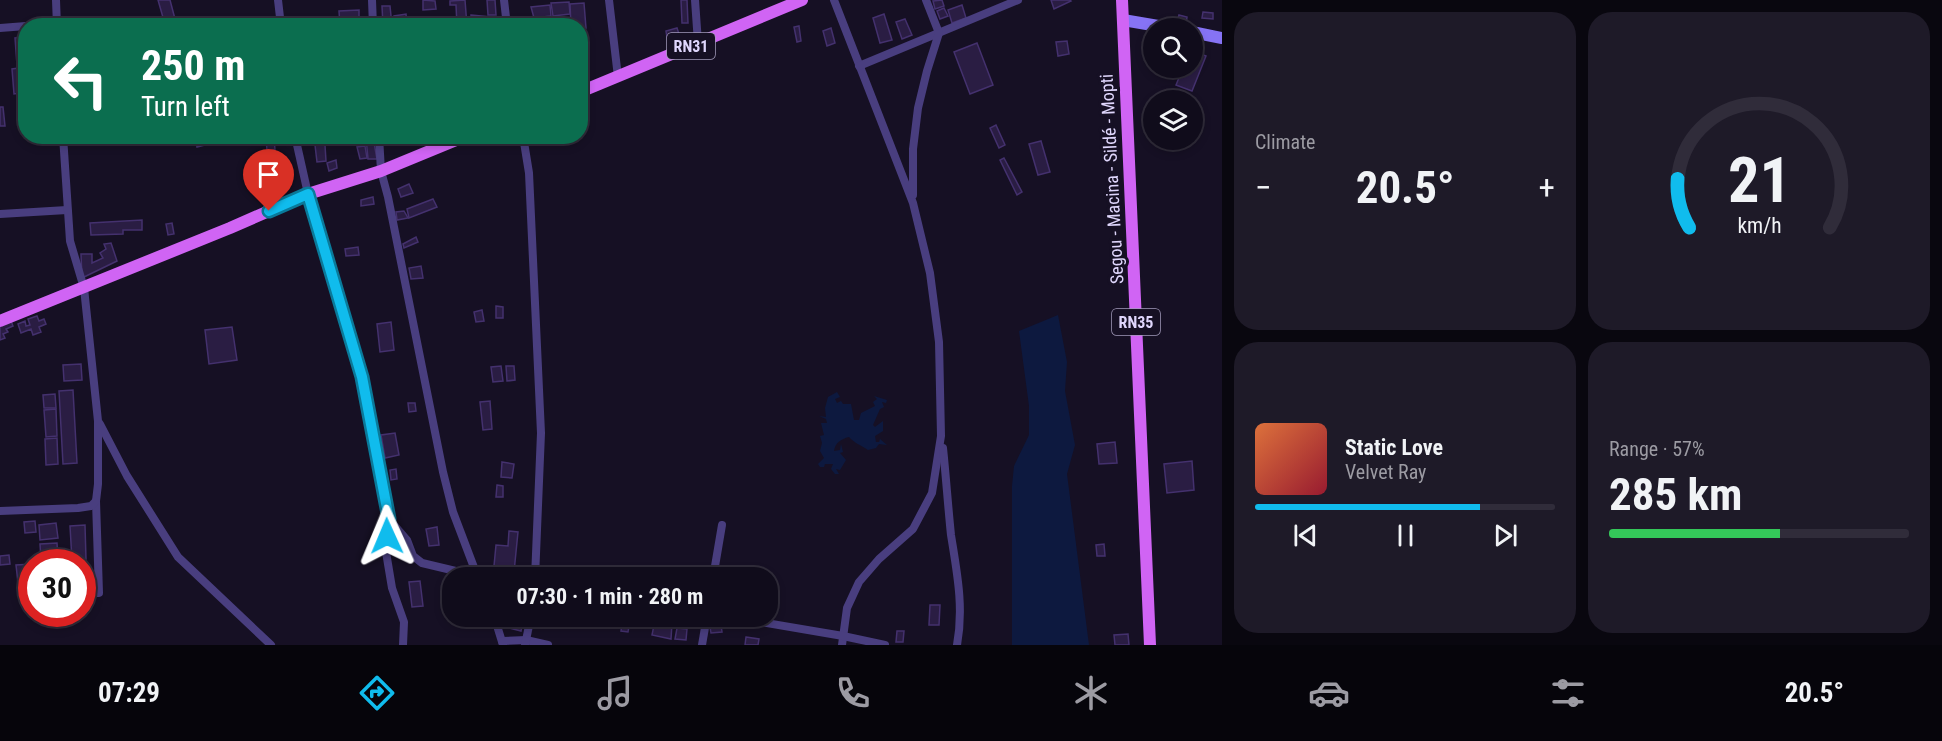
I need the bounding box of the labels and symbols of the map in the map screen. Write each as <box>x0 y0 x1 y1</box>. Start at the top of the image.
road number: RN31 <box>667 33 715 59</box>
street label: Segou - Macina - Sildé - Mopti <box>1096 73 1127 285</box>
pin <box>243 149 294 211</box>
road number: RN35 <box>1112 309 1160 335</box>
position arrow <box>355 504 419 568</box>
speed limit sign: 30 <box>18 549 96 627</box>

